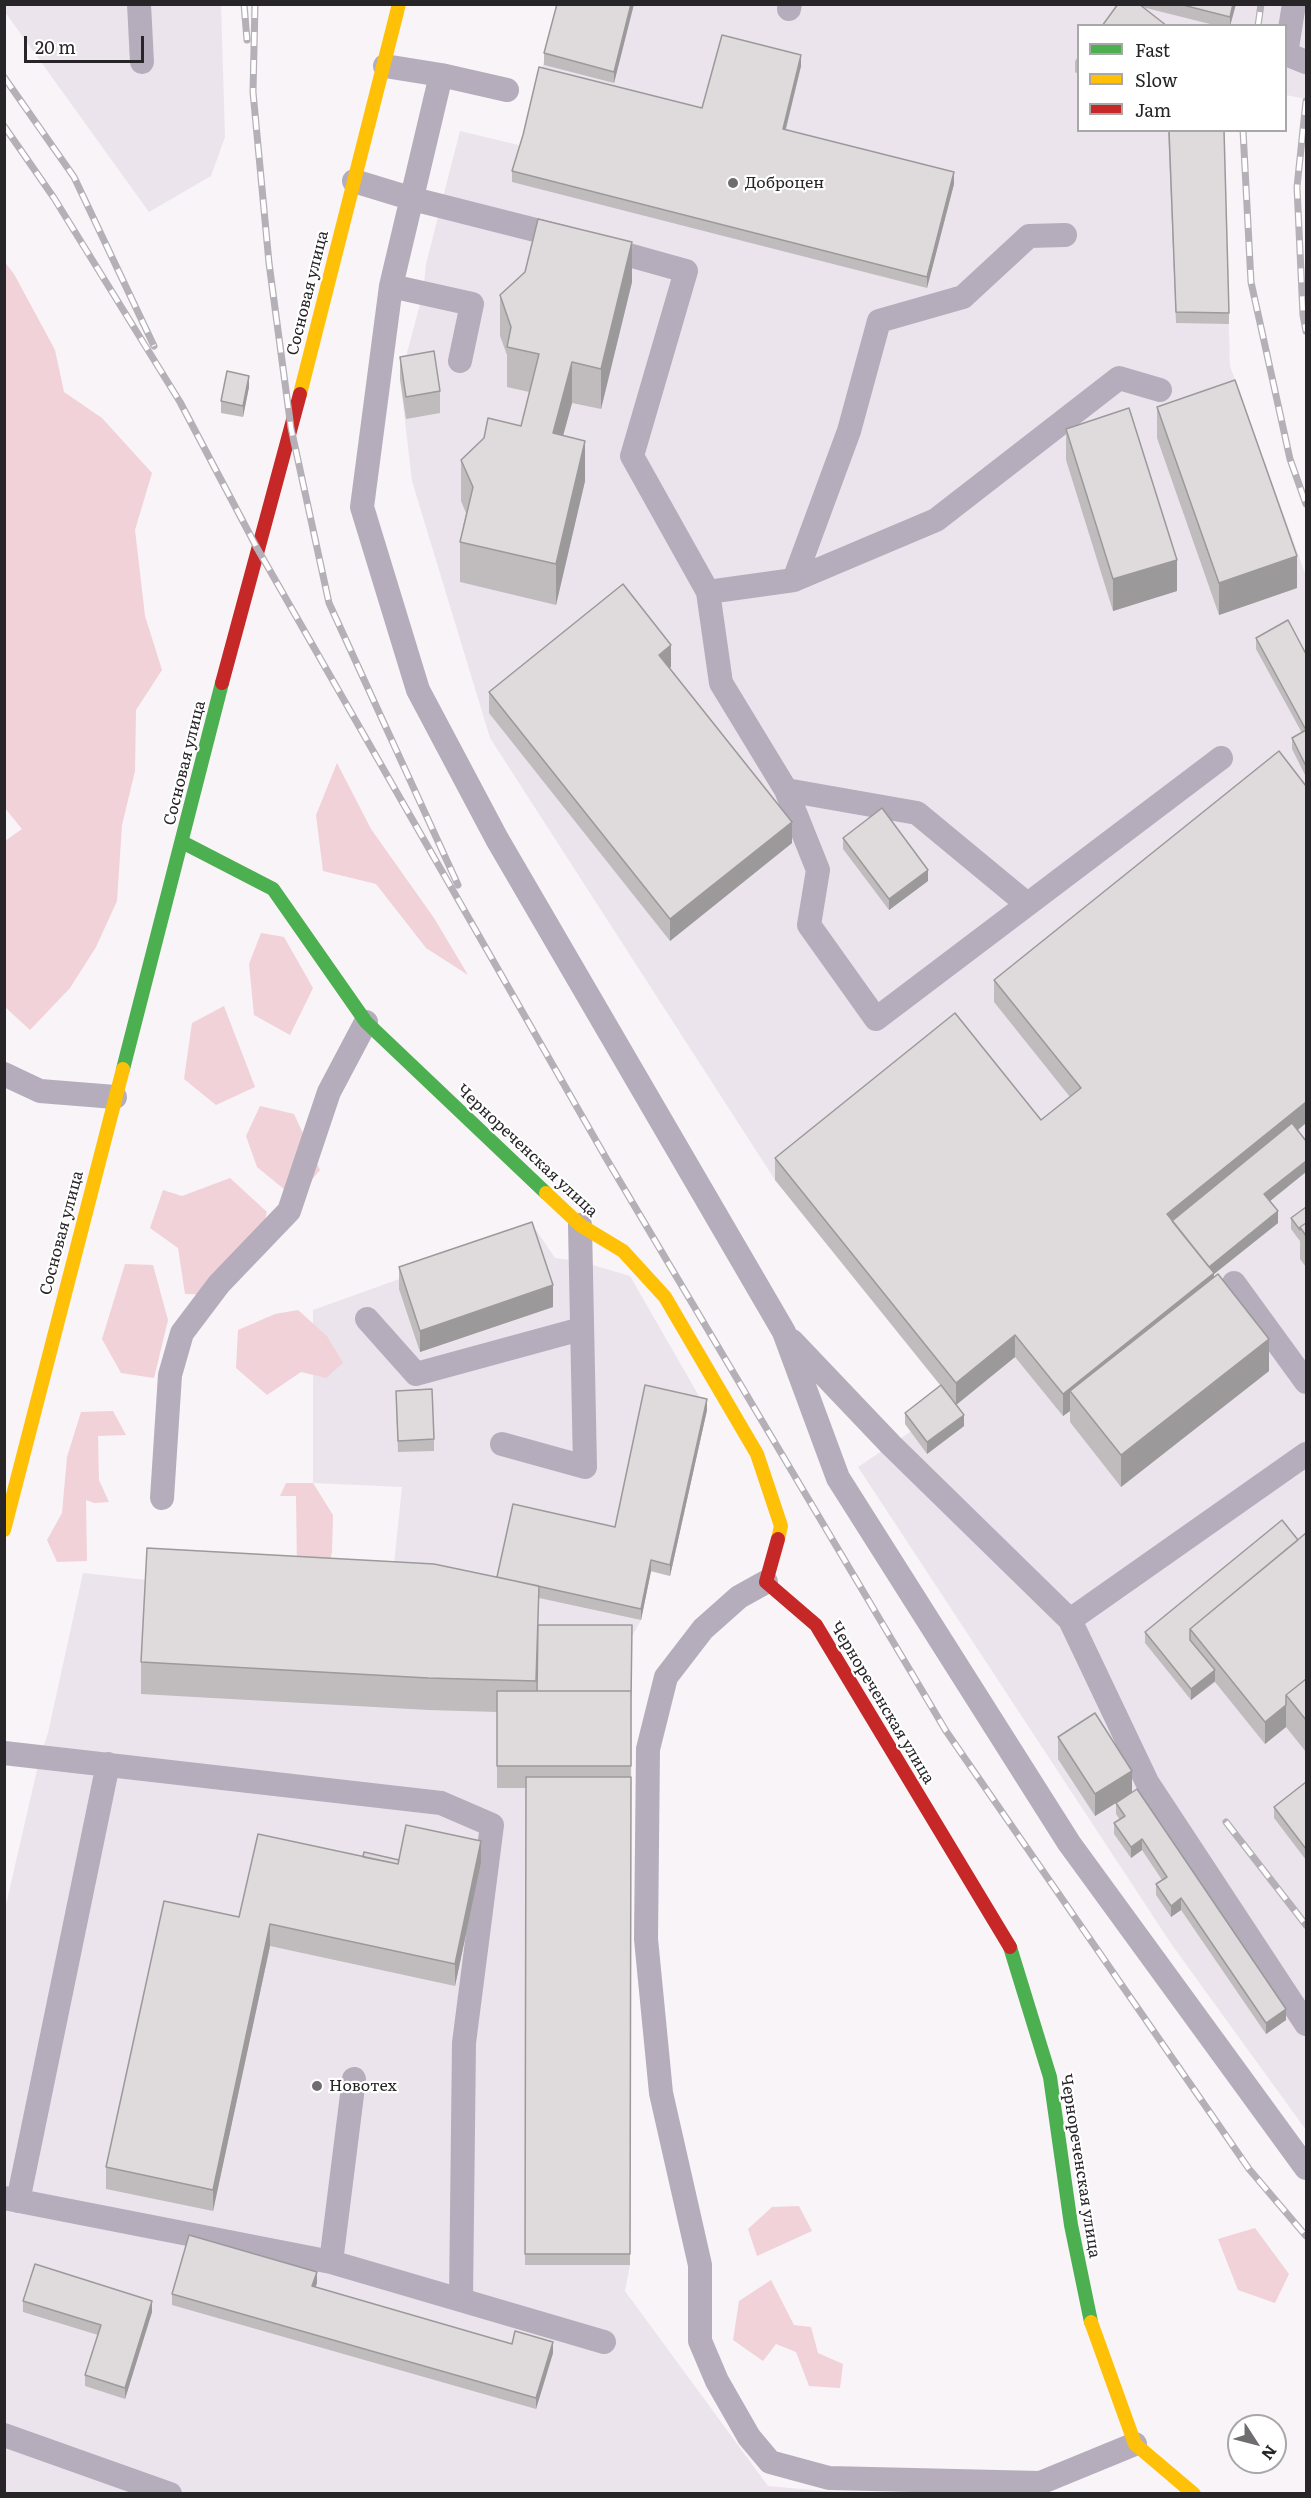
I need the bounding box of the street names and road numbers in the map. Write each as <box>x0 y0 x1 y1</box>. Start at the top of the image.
street label: Сосновая улица <box>283 229 333 357</box>
street label: Сосновая улица <box>160 699 210 827</box>
street label: Чернореченская улица <box>452 1080 602 1222</box>
street label: Сосновая улица <box>36 1169 88 1297</box>
street label: Чернореченская улица <box>826 1618 938 1788</box>
street label: Чернореченская улица <box>1056 2073 1104 2259</box>

